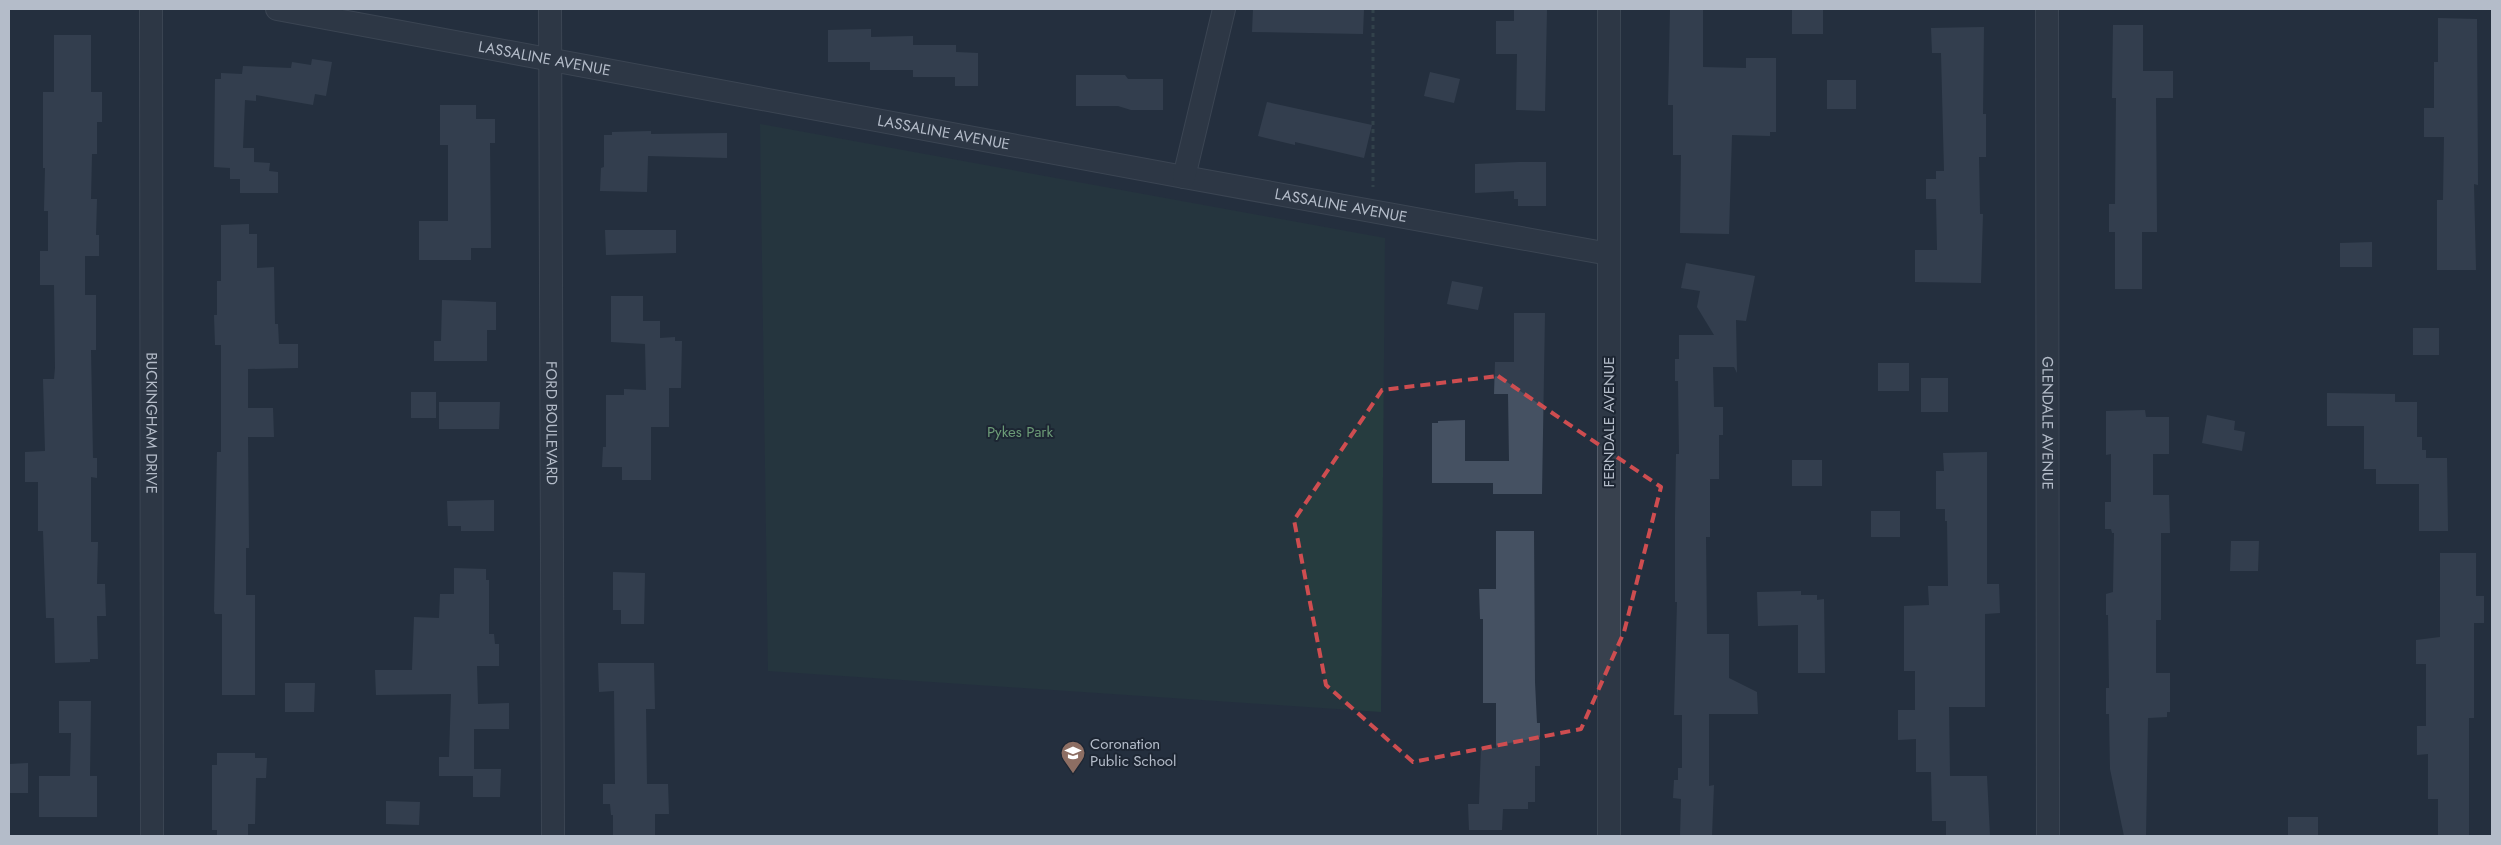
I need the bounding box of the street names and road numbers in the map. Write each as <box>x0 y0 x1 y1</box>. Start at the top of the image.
street label: LASSALINE AVENUE <box>476 35 612 82</box>
street label: LASSALINE AVENUE <box>876 109 1012 156</box>
street label: LASSALINE AVENUE <box>1273 183 1409 228</box>
street label: BUCKINGHAM DRIVE <box>140 352 163 494</box>
street label: GLENDALE AVENUE <box>2036 356 2059 490</box>
street label: FERNDALE AVENUE <box>1598 357 1620 487</box>
street label: FORD BOULEVARD <box>540 361 563 485</box>

